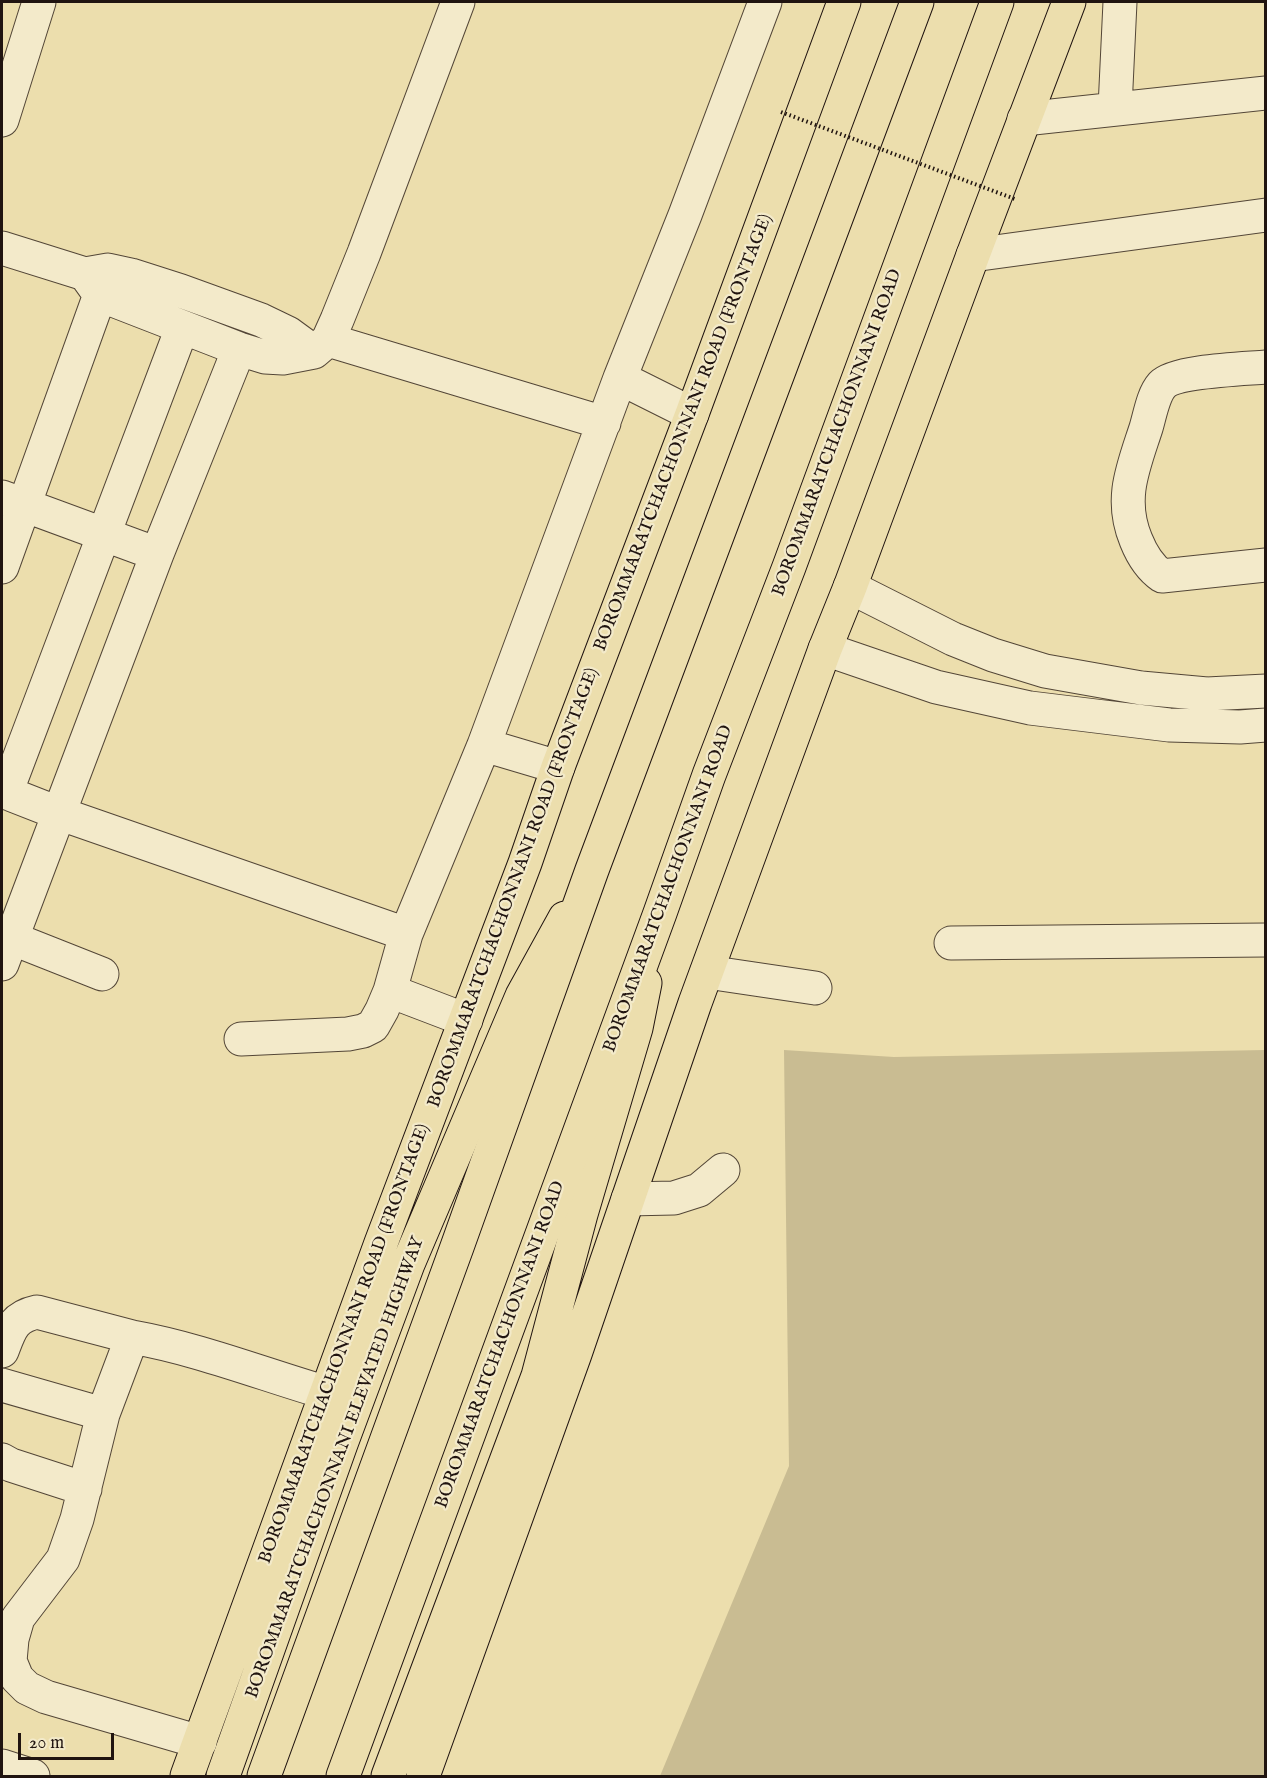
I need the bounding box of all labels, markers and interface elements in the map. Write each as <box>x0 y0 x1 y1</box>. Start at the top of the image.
street label: BOROMMARATCHACHONNANI ROAD (FRONTAGE) <box>590 211 778 655</box>
street label: BOROMMARATCHACHONNANI ROAD <box>769 266 907 600</box>
street label: BOROMMARATCHACHONNANI ROAD (FRONTAGE) <box>424 665 604 1111</box>
street label: BOROMMARATCHACHONNANI ROAD <box>600 722 738 1056</box>
street label: BOROMMARATCHACHONNANI ROAD (FRONTAGE) <box>255 1121 435 1567</box>
street label: BOROMMARATCHACHONNANI ROAD <box>432 1178 570 1512</box>
street label: BOROMMARATCHACHONNANI ELEVATED HIGHWAY <box>242 1234 430 1702</box>
scale bar <box>21 1721 117 1759</box>
text: 20 m <box>29 1732 64 1755</box>

